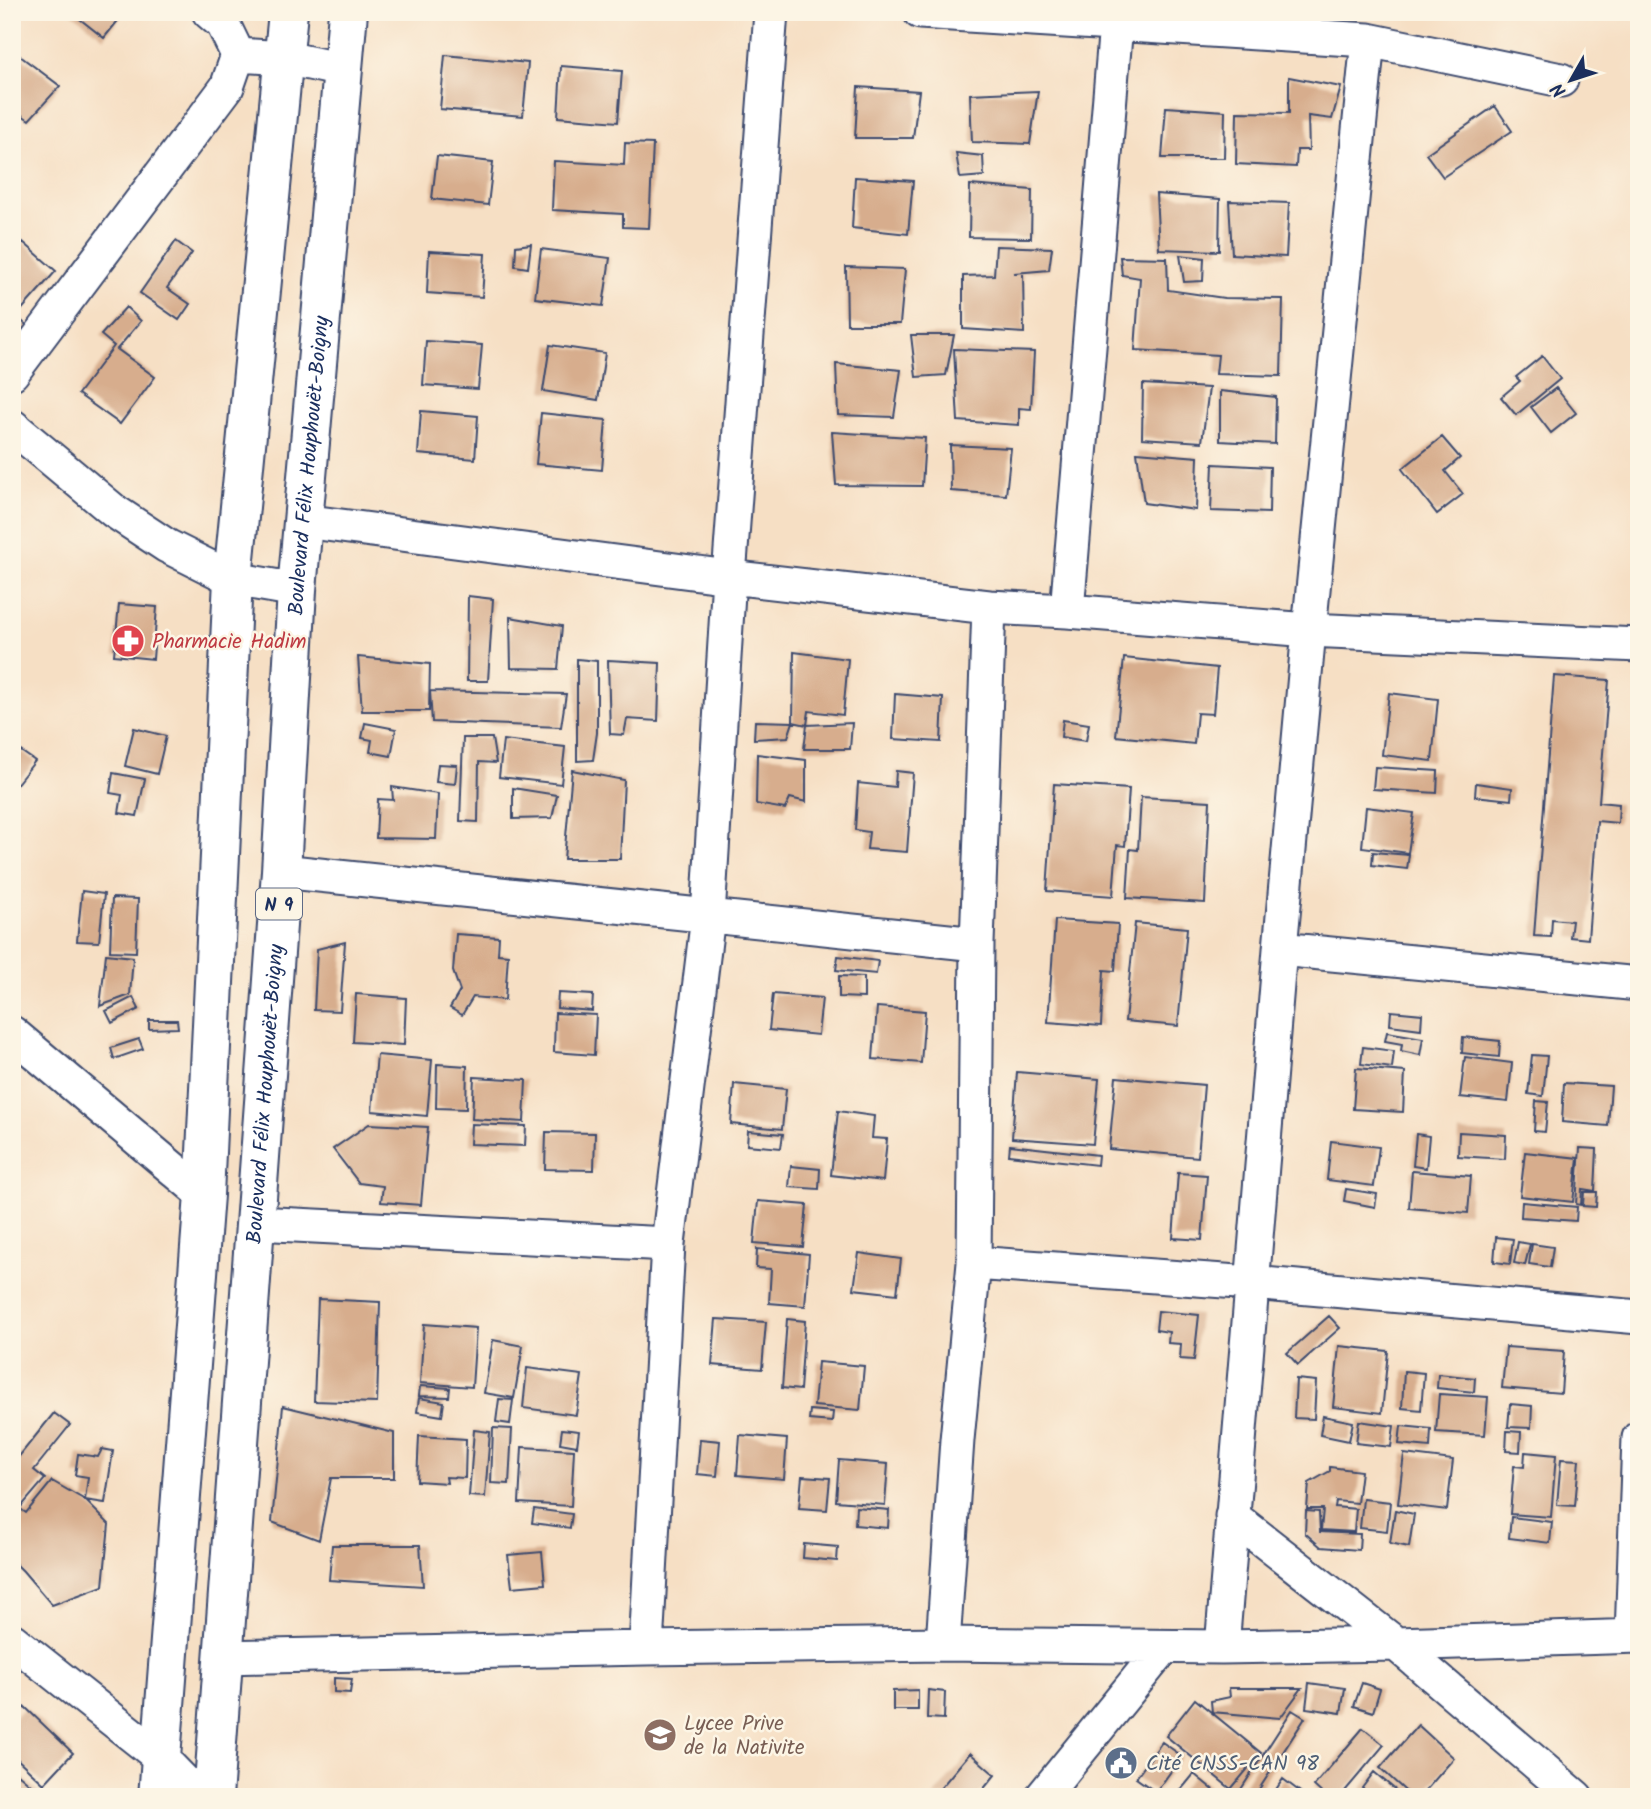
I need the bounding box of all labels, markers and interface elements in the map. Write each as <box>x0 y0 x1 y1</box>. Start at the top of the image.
north arrow <box>1536 46 1606 116</box>
text: N <box>1544 75 1575 104</box>
street label: Boulevard Félix Houphouët-Boigny <box>281 314 339 616</box>
pharmacy icon: Pharmacie Hadim <box>109 622 147 660</box>
place label: Pharmacie Hadim <box>152 626 306 659</box>
road number: N 9 <box>256 888 302 920</box>
street label: Boulevard Félix Houphouët-Boigny <box>239 943 294 1245</box>
place label: Lycee Prive de la Nativite <box>684 1708 805 1765</box>
school or university icon: Lycee Prive de la Nativite <box>641 1716 679 1754</box>
public building icon: Cité CNSS-CAN 98 <box>1102 1744 1140 1782</box>
place label: Cité CNSS-CAN 98 <box>1146 1748 1319 1781</box>

